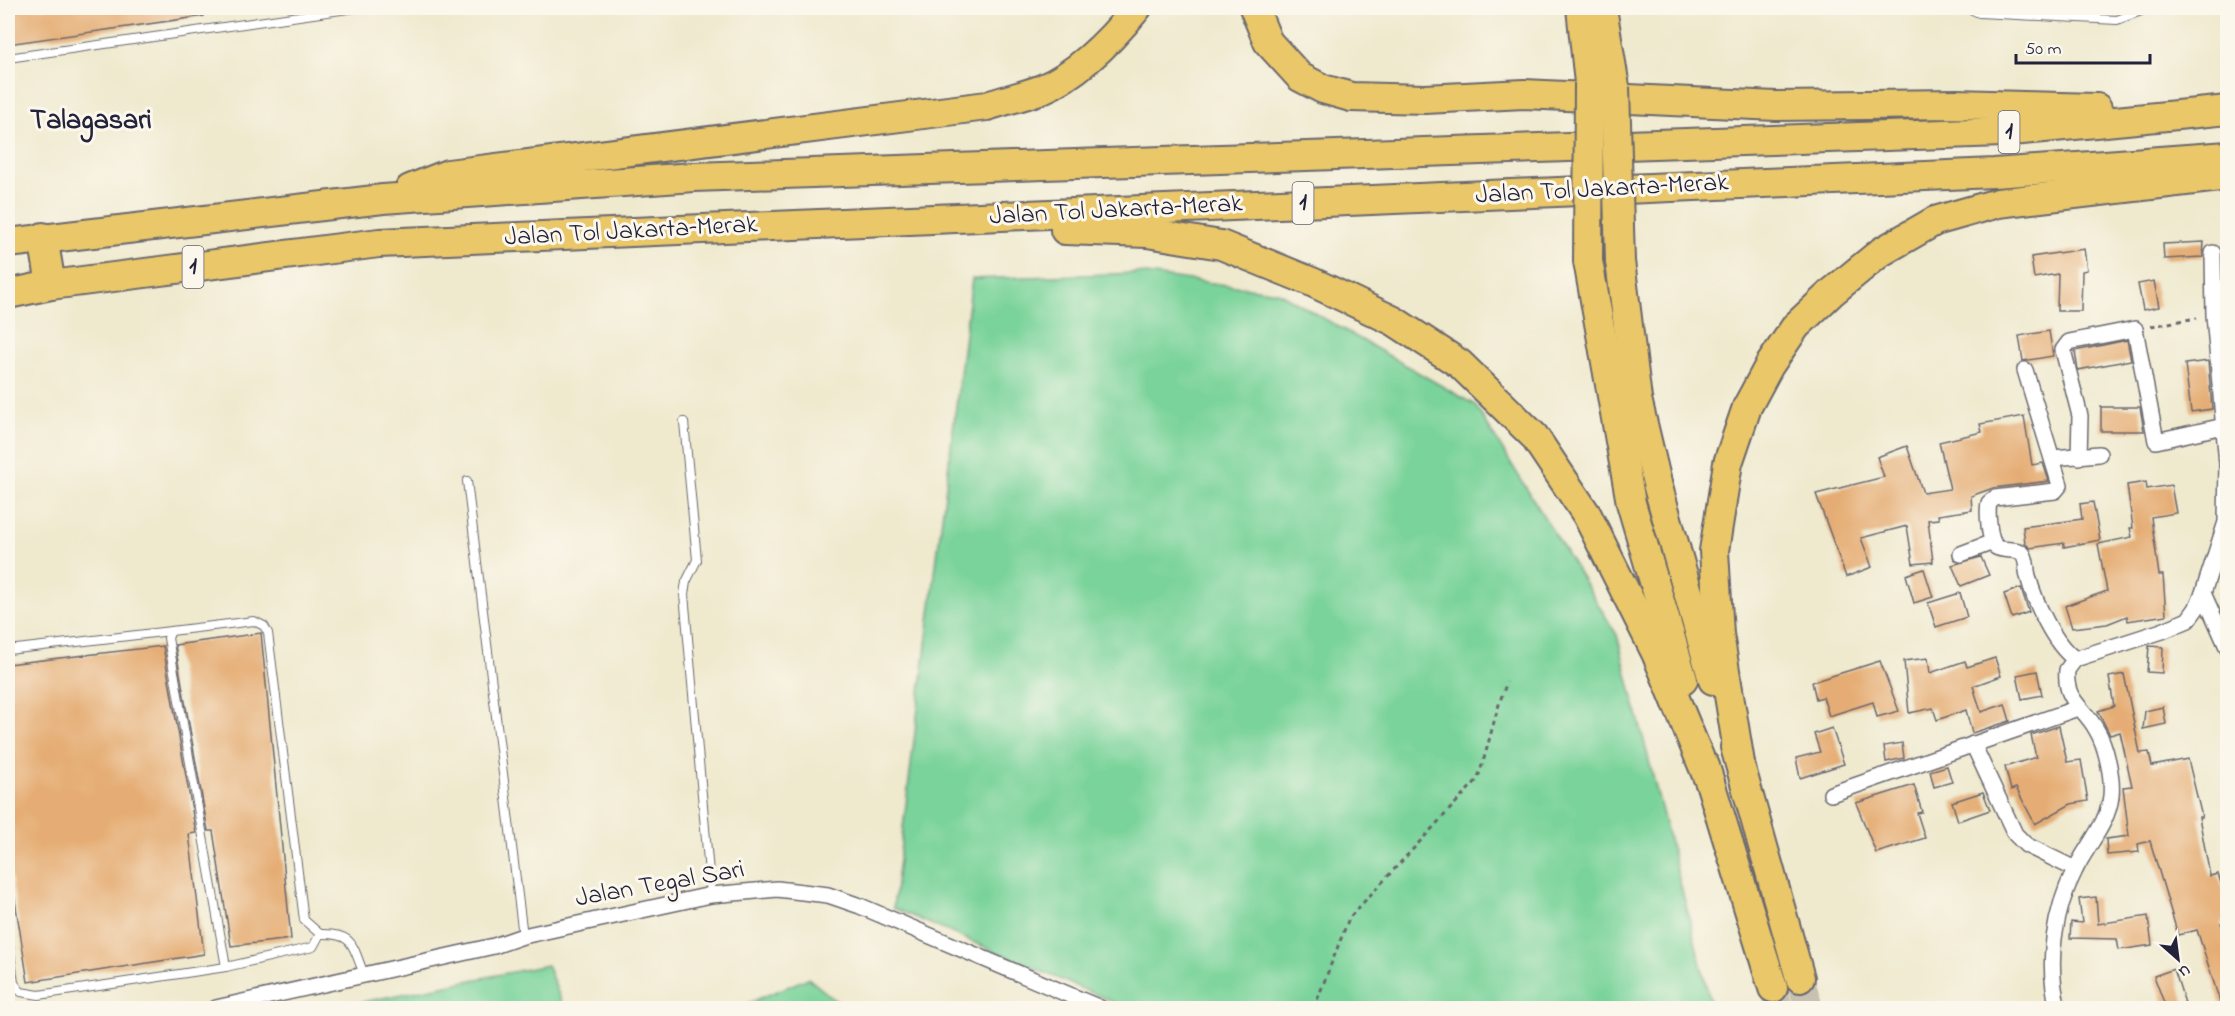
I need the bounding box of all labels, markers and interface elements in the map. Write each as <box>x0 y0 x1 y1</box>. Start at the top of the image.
scale bar <box>2016 27 2150 65</box>
text: 50 m <box>2025 37 2062 63</box>
district label: Talagasari <box>30 101 152 143</box>
road number: 1 <box>1998 111 2020 153</box>
street label: Jalan Tol Jakarta–Merak <box>1475 164 1730 216</box>
road number: 1 <box>1292 182 1314 224</box>
street label: Jalan Tol Jakarta–Merak <box>989 185 1244 237</box>
street label: Jalan Tol Jakarta–Merak <box>504 206 759 258</box>
road number: 1 <box>182 246 204 288</box>
street label: Jalan Tegal Sari <box>572 851 748 919</box>
north arrow <box>2148 929 2208 989</box>
text: U <box>2174 958 2194 983</box>

